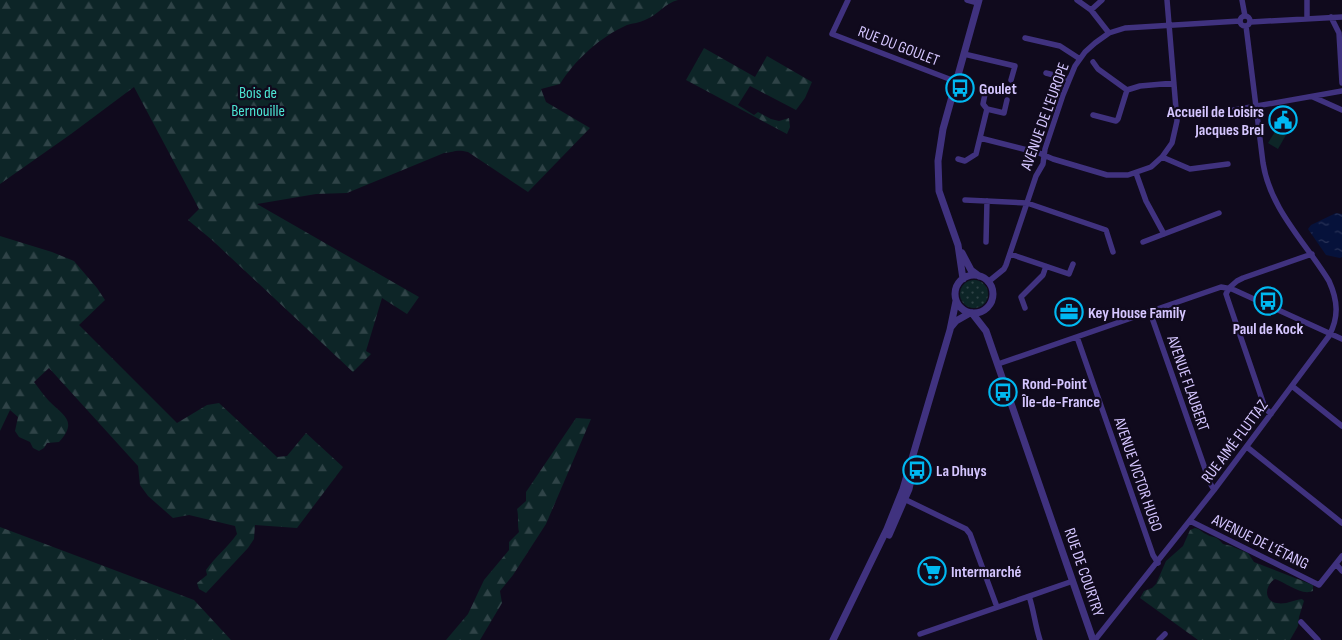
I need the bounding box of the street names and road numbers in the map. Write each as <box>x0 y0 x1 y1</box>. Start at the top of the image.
street label: RUE DU GOULET <box>855 22 942 71</box>
street label: AVENUE DE L'EUROPE <box>1017 60 1074 174</box>
street label: AVENUE FLAUBERT <box>1162 332 1213 434</box>
street label: RUE AIMÉ FLUTTAZ <box>1198 396 1273 487</box>
street label: AVENUE VICTOR HUGO <box>1109 414 1166 534</box>
street label: AVENUE DE L’ÉTANG <box>1208 510 1312 574</box>
street label: RUE DE COURTRY <box>1060 526 1108 620</box>

